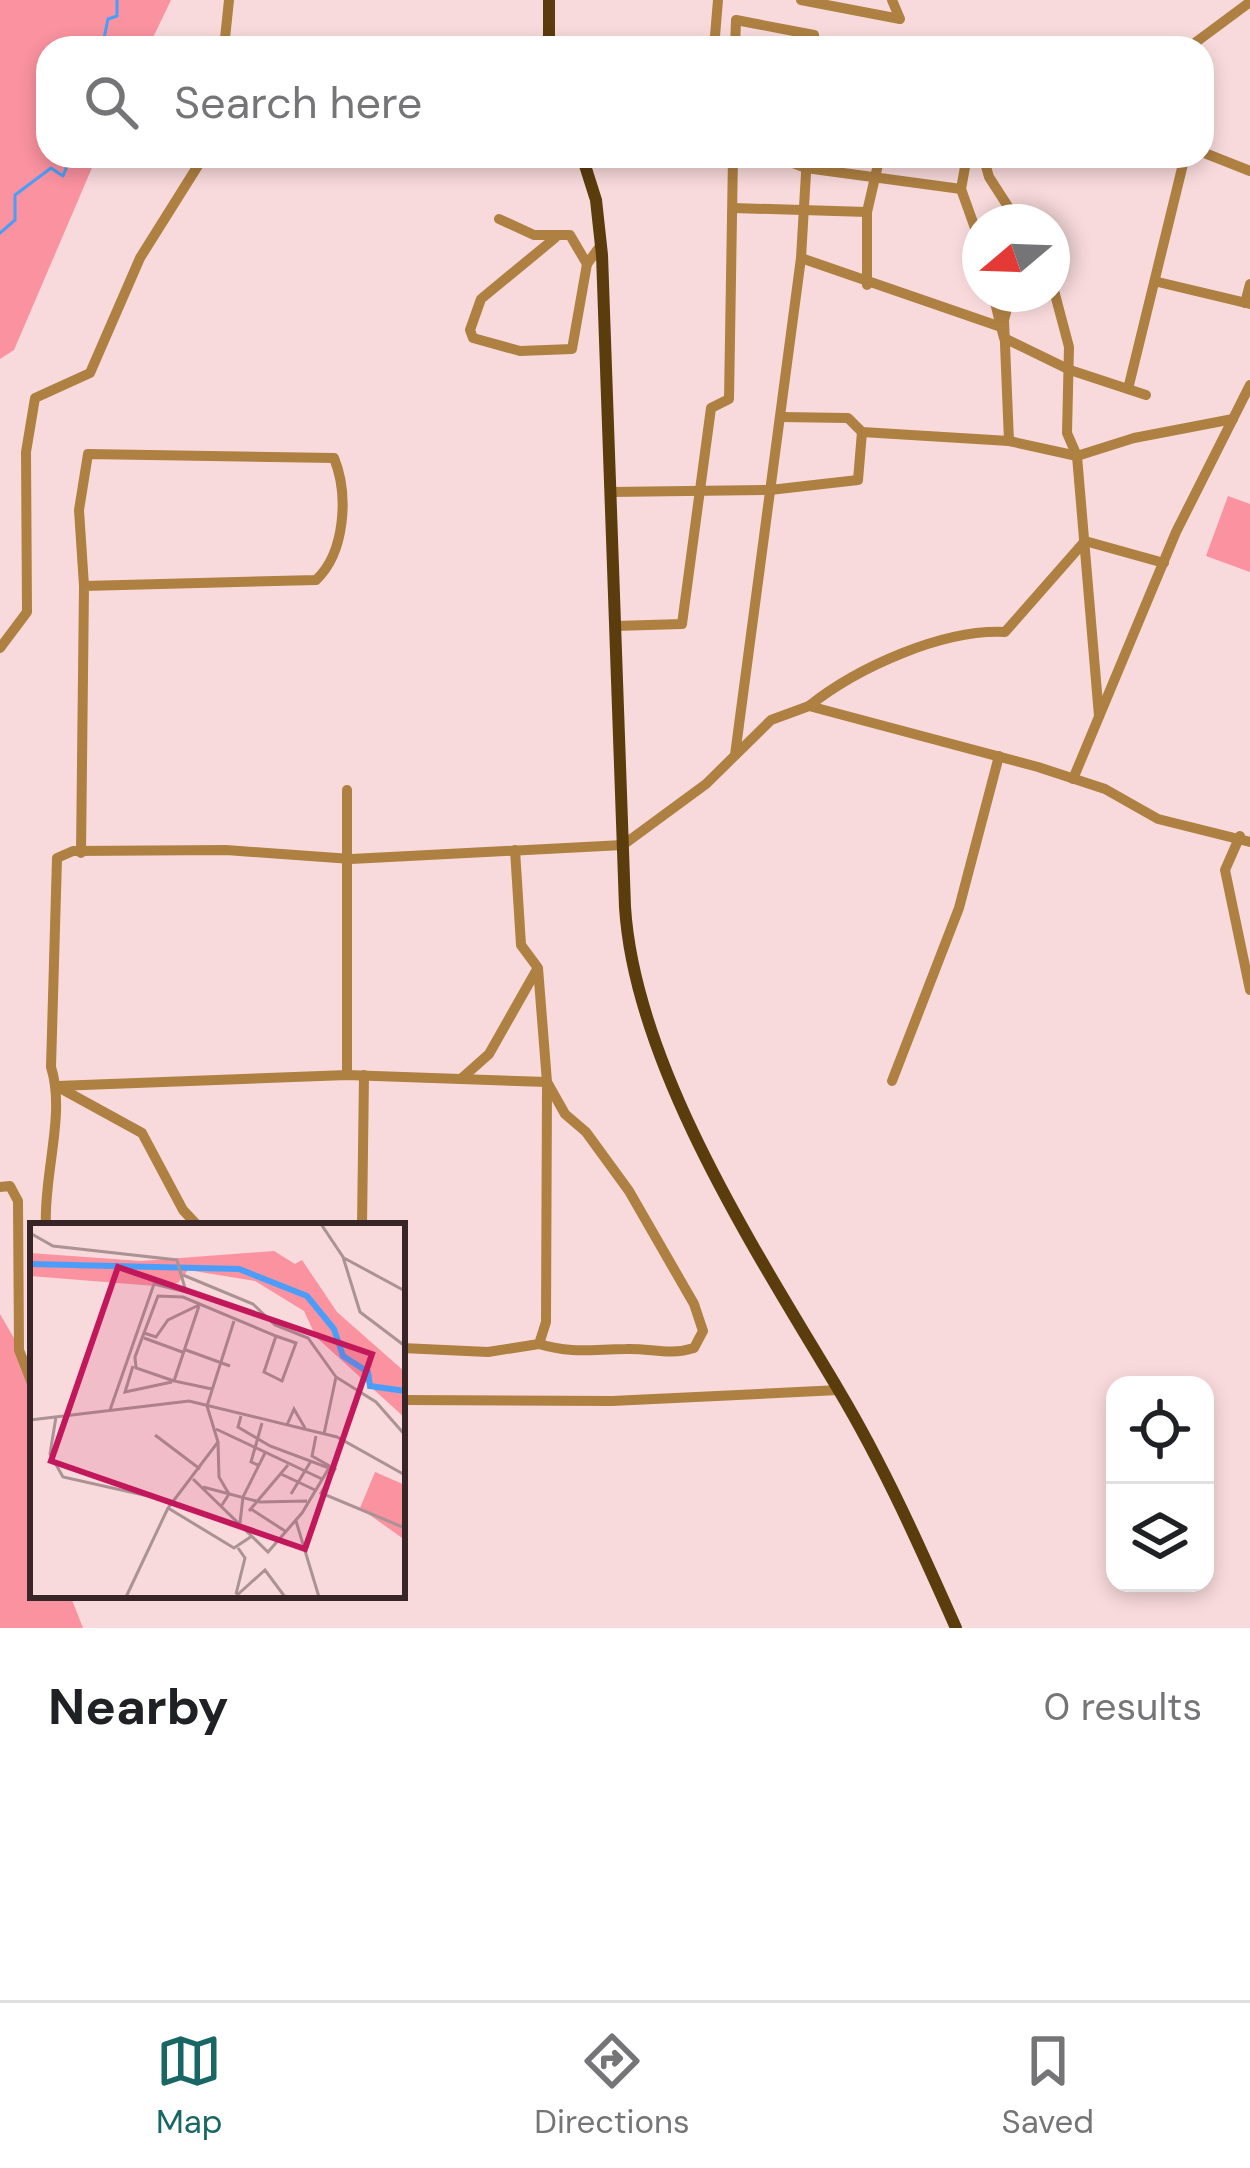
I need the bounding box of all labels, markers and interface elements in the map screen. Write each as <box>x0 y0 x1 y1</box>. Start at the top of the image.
search box <box>36 36 1214 168</box>
icon: search <box>78 69 144 135</box>
text: Search here <box>174 73 422 132</box>
north arrow <box>962 204 1070 312</box>
inset map <box>30 1223 405 1598</box>
map controls <box>1106 1376 1214 1592</box>
button: locate <box>1106 1376 1214 1484</box>
button: layers <box>1106 1484 1214 1592</box>
text: Nearby <box>48 1673 229 1740</box>
text: 0 results <box>1044 1681 1202 1732</box>
tab: Map <box>156 2028 222 2143</box>
tab: Directions <box>534 2028 690 2143</box>
tab: Saved <box>1002 2028 1094 2143</box>

